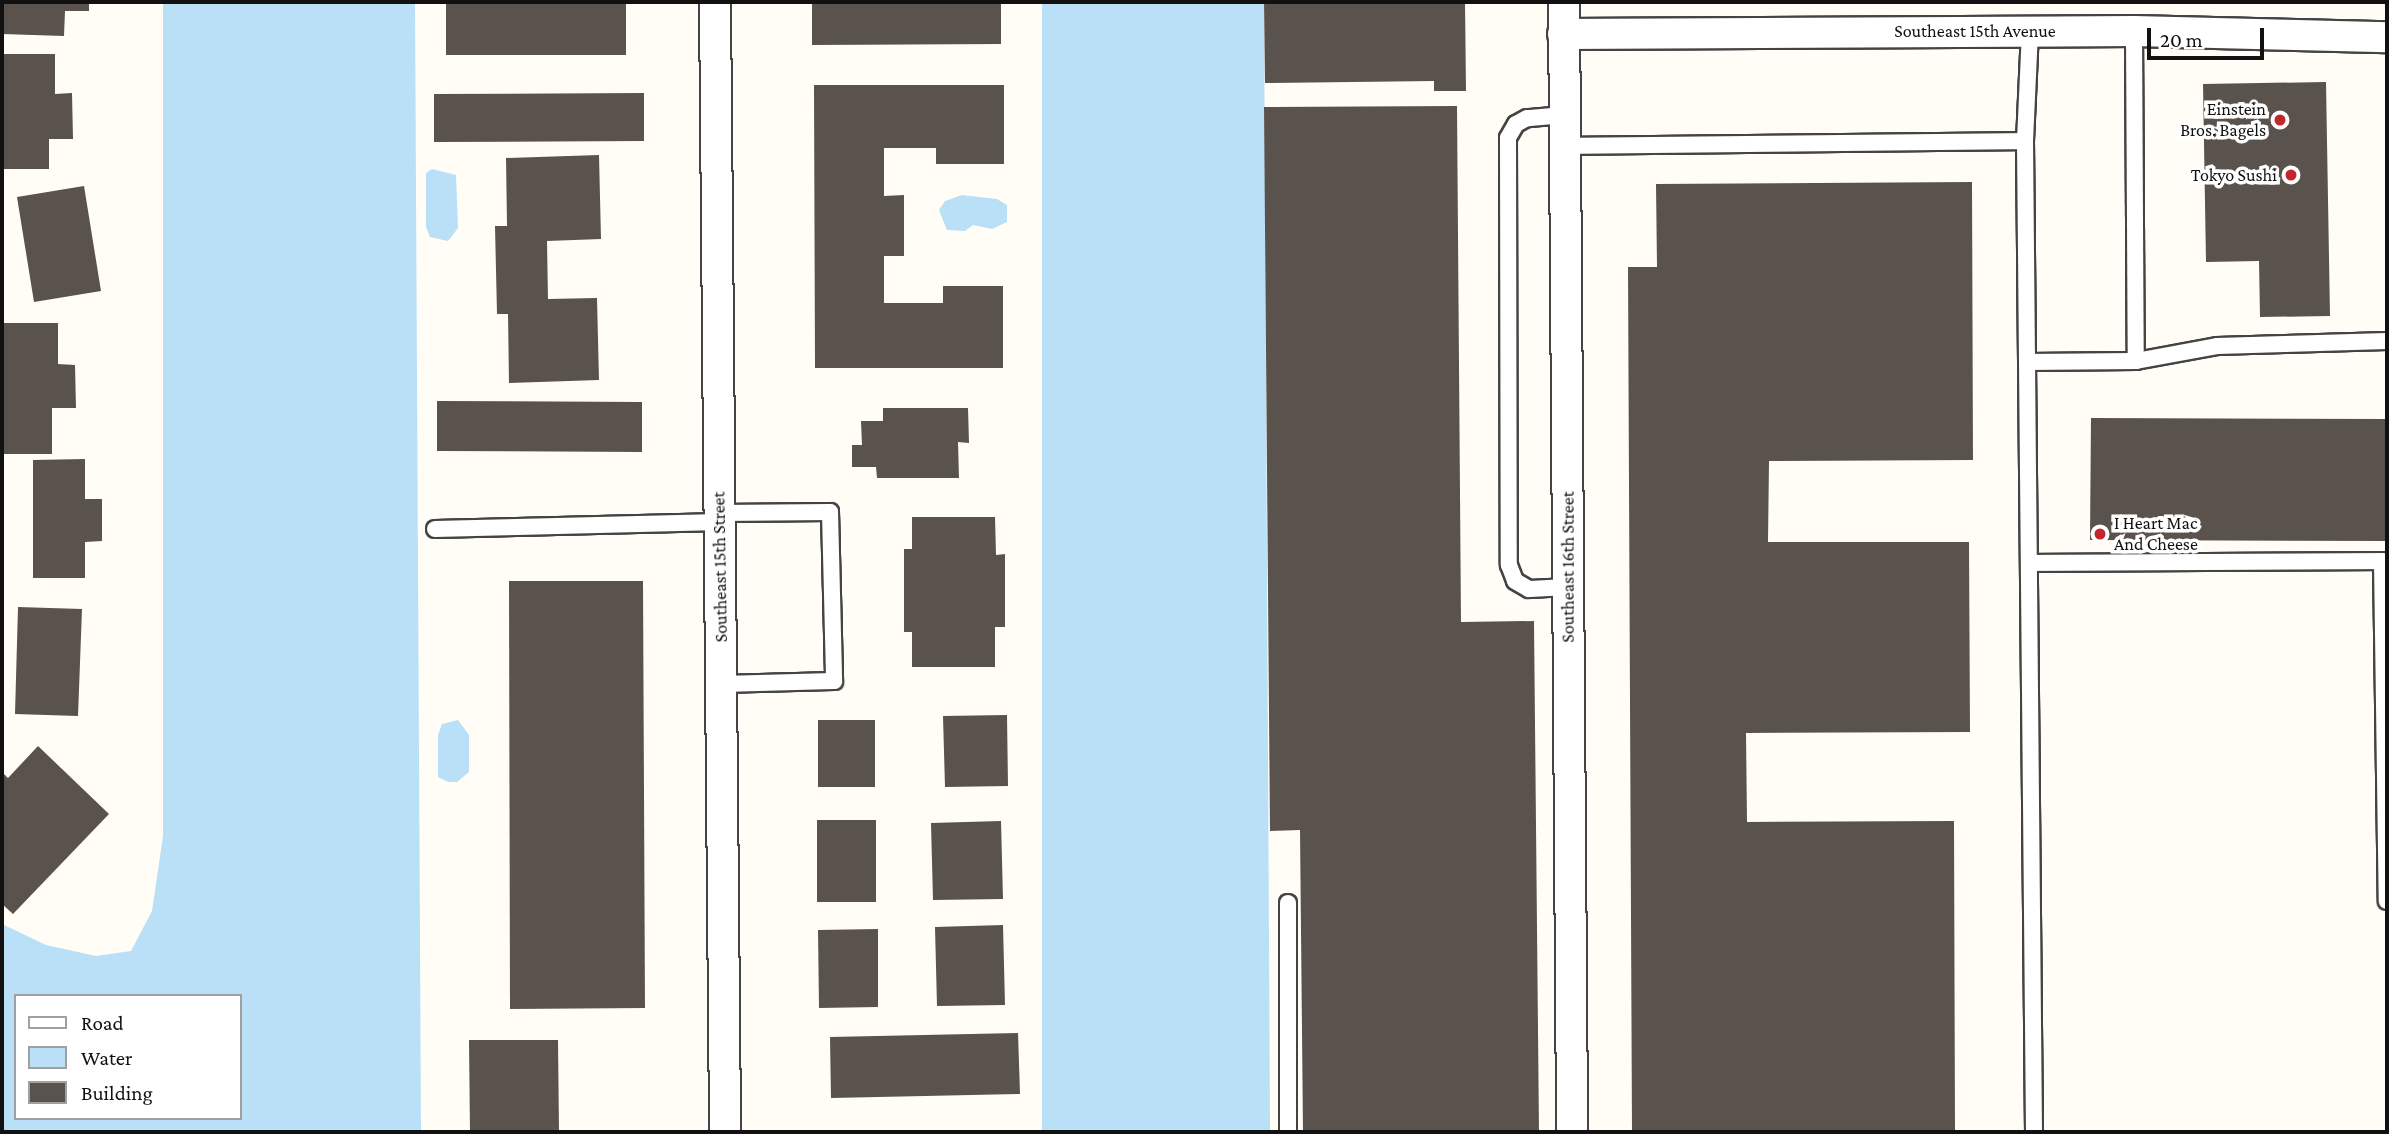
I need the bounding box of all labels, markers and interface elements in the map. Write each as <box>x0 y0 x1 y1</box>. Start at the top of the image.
scale bar <box>2151 14 2268 58</box>
street label: Southeast 15th Avenue <box>1894 20 2056 42</box>
text: 20 m <box>2160 28 2203 52</box>
place label: Einstein Bros. Bagels <box>2180 99 2266 142</box>
marker: Einstein Bros. Bagels <box>2272 112 2288 128</box>
place label: Tokyo Sushi <box>2191 164 2277 186</box>
marker: Tokyo Sushi <box>2283 167 2299 183</box>
street label: Southeast 15th Street <box>708 491 732 643</box>
street label: Southeast 16th Street <box>1557 491 1579 643</box>
place label: I Heart Mac And Cheese <box>2114 513 2198 556</box>
marker: I Heart Mac And Cheese <box>2092 526 2108 542</box>
legend <box>14 994 242 1120</box>
text: Road <box>81 1011 124 1035</box>
text: Water <box>81 1046 133 1070</box>
text: Building <box>81 1081 153 1105</box>

